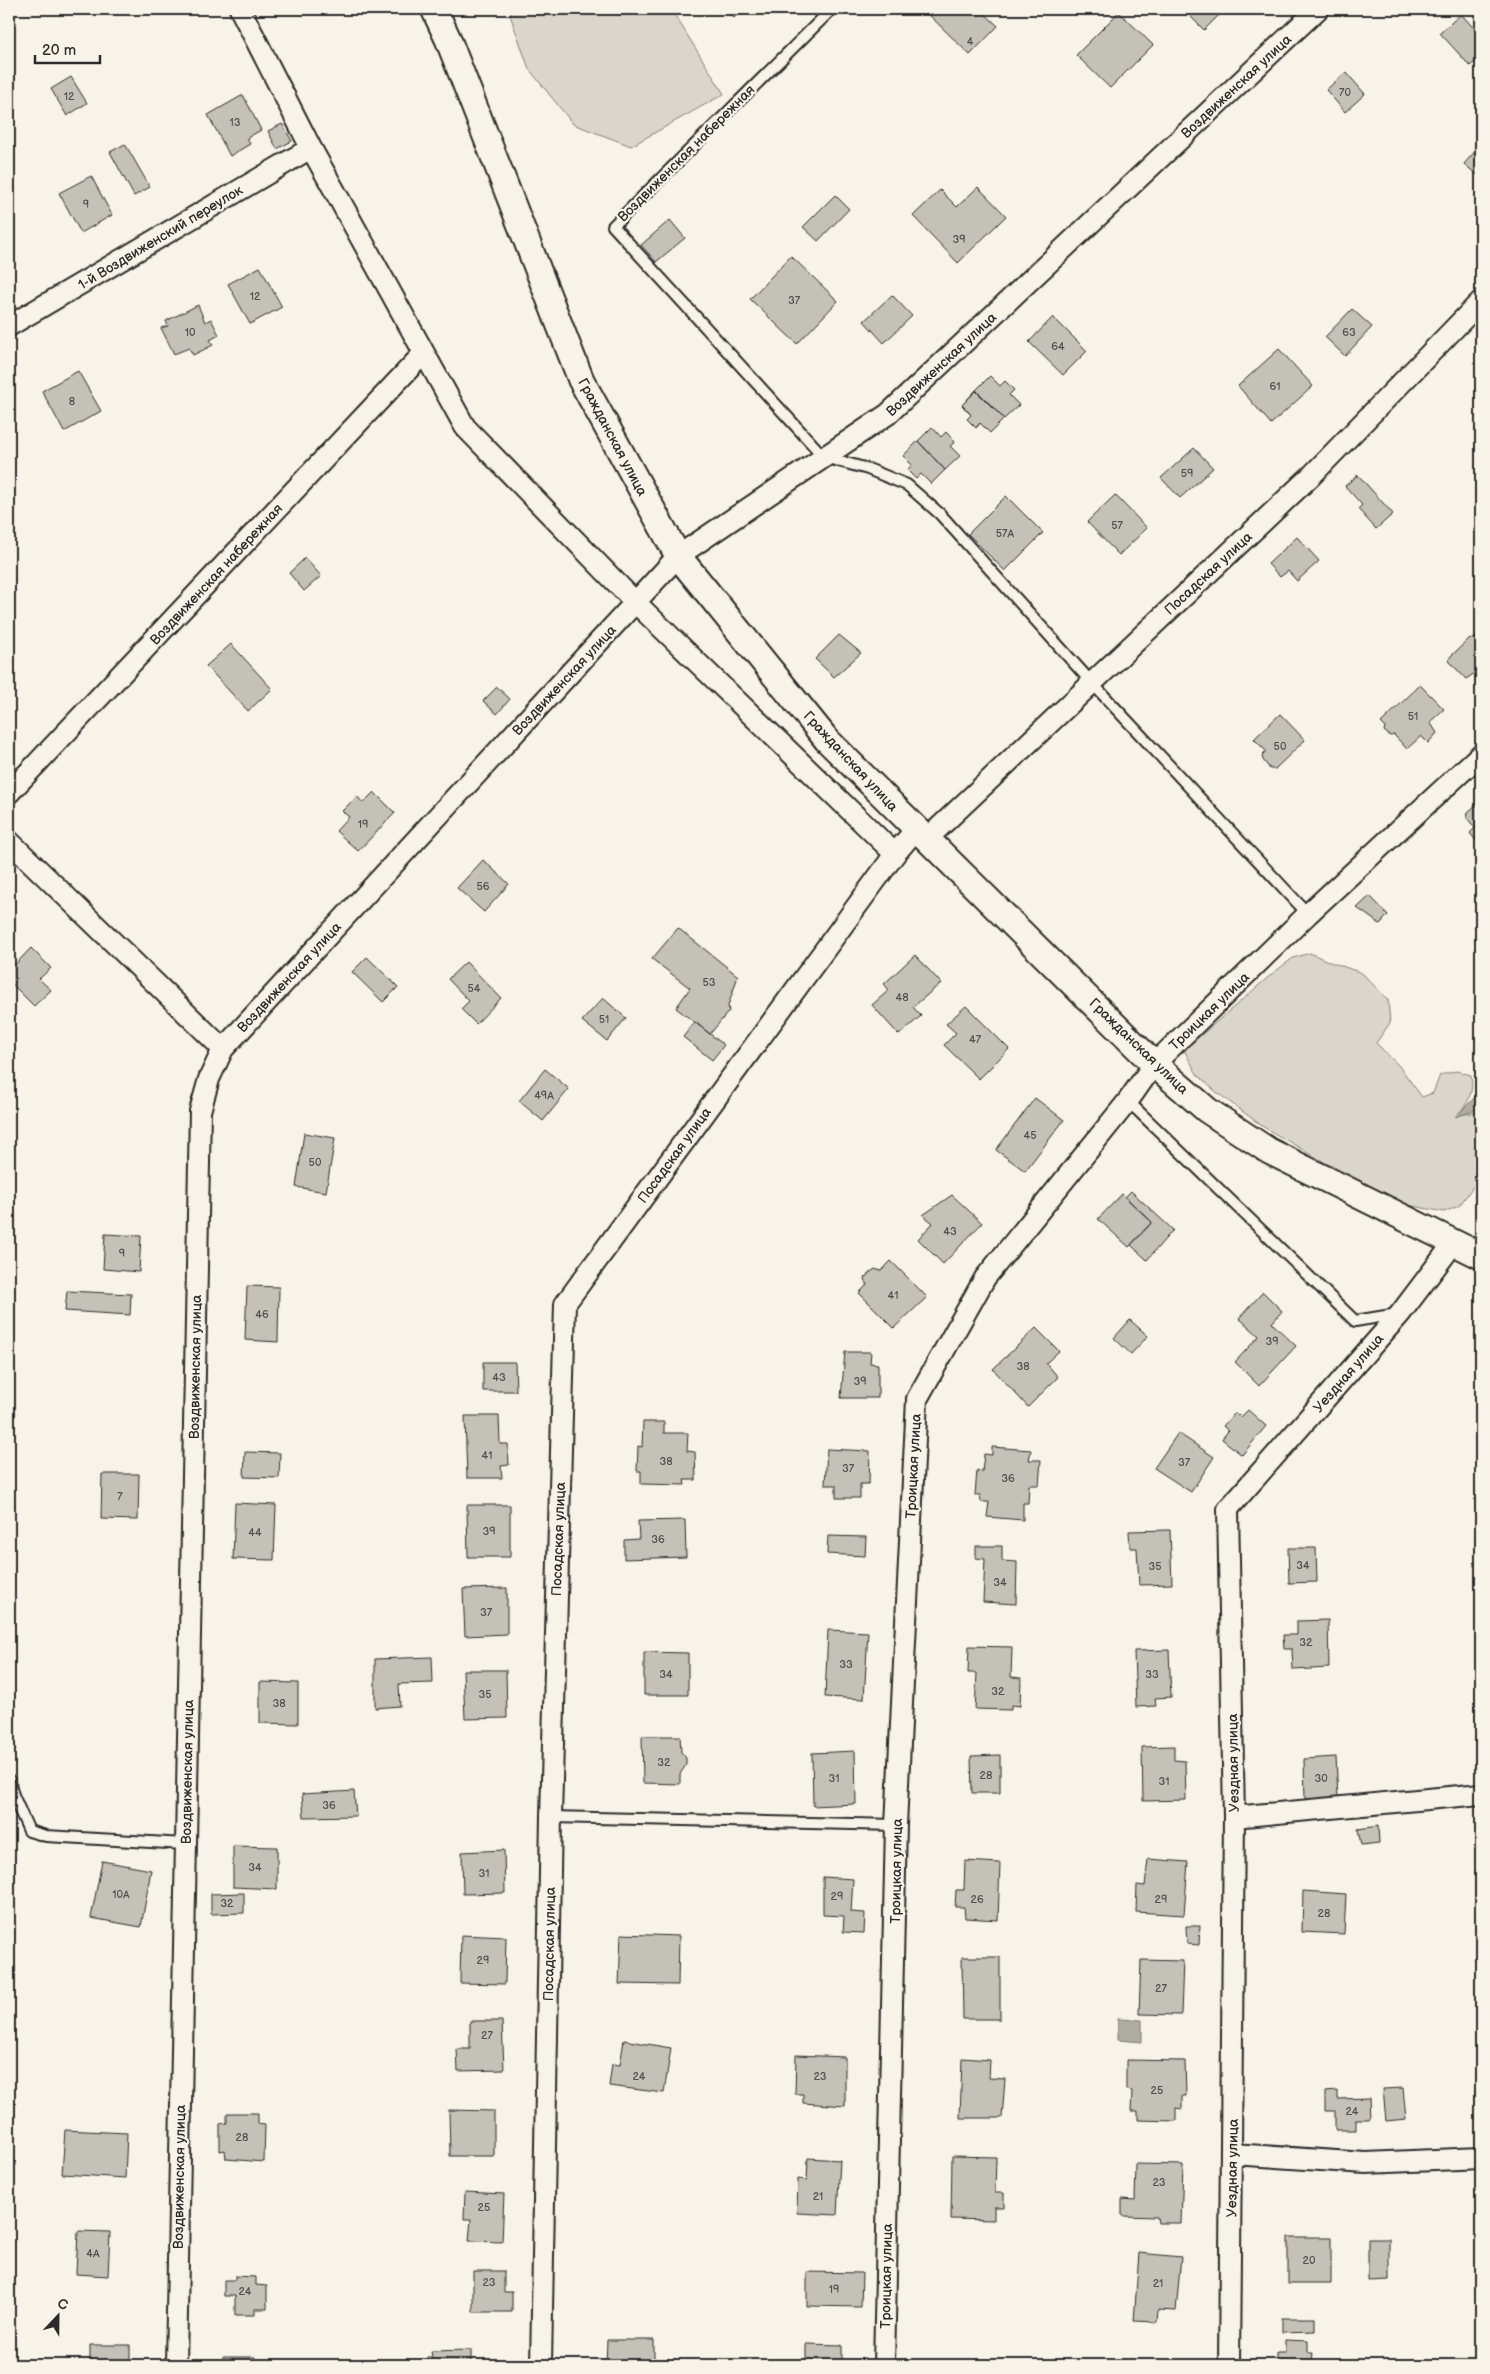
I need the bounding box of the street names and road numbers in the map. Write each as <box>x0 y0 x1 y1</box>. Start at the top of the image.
street label: Воздвиженская улица <box>1178 30 1296 142</box>
street label: Воздвиженская набережная <box>614 81 759 225</box>
street label: 1-й Воздвиженский переулок <box>75 181 246 293</box>
street label: Воздвиженская улица <box>883 308 1001 420</box>
street label: Гражданская улица <box>574 375 651 500</box>
street label: Воздвиженская набережная <box>146 500 286 648</box>
street label: Посадская улица <box>1161 528 1256 618</box>
street label: Воздвиженская улица <box>509 621 620 739</box>
street label: Гражданская улица <box>800 708 902 816</box>
street label: Воздвиженская улица <box>234 918 345 1036</box>
street label: Троицкая улица <box>1166 968 1254 1054</box>
street label: Гражданская улица <box>1086 995 1192 1098</box>
street label: Посадская улица <box>634 1104 715 1206</box>
street label: Воздвиженская улица <box>186 1294 205 1439</box>
street label: Уездная улица <box>1310 1330 1388 1416</box>
street label: Троицкая улица <box>902 1412 925 1519</box>
street label: Посадская улица <box>548 1481 569 1596</box>
street label: Воздвиженская улица <box>178 1699 197 1844</box>
street label: Уездная улица <box>1224 1713 1243 1812</box>
street label: Троицкая улица <box>887 1818 906 1924</box>
street label: Посадская улица <box>540 1886 559 2001</box>
street label: Воздвиженская улица <box>170 2104 189 2249</box>
street label: Уездная улица <box>1223 2118 1242 2217</box>
street label: Троицкая улица <box>877 2223 896 2329</box>

